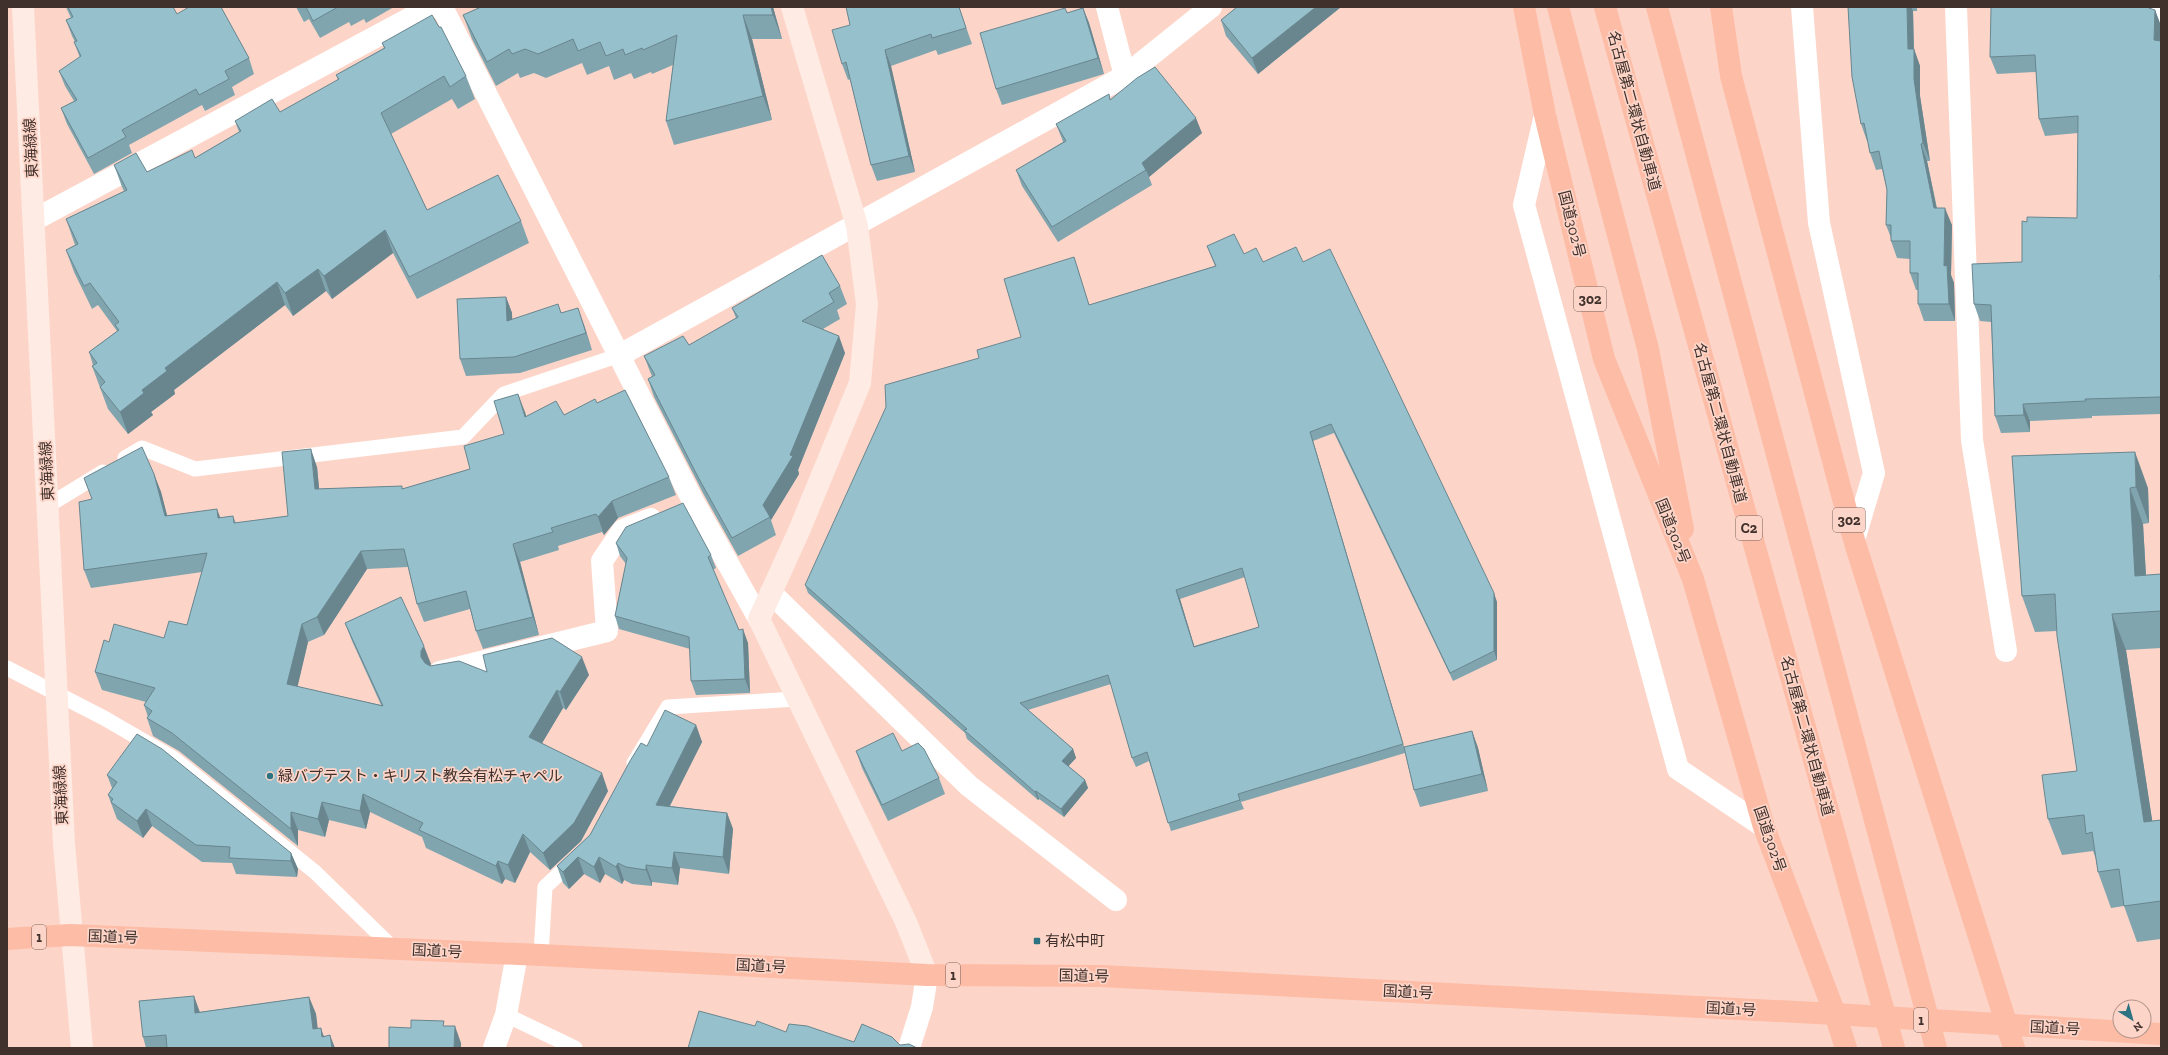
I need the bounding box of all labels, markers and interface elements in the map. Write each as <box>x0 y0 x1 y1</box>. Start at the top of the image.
street label: 名古屋第二環状自動車道 <box>1604 29 1664 193</box>
street label: 東海緑線 <box>20 118 42 178</box>
street label: 国道302号 <box>1555 188 1589 260</box>
road number: 302 <box>1574 287 1606 311</box>
street label: 名古屋第二環状自動車道 <box>1690 341 1750 505</box>
street label: 東海緑線 <box>36 441 58 501</box>
street label: 国道302号 <box>1652 496 1694 566</box>
road number: 302 <box>1833 508 1865 532</box>
road number: C2 <box>1736 516 1762 540</box>
street label: 名古屋第二環状自動車道 <box>1777 654 1837 818</box>
street label: 東海緑線 <box>50 765 72 825</box>
place label: 緑バプテスト・キリスト教会有松チャペル <box>278 767 563 785</box>
marker: 緑バプテスト・キリスト教会有松チャペル <box>265 771 275 781</box>
street label: 国道302号 <box>1750 804 1790 874</box>
road number: 1 <box>32 925 46 949</box>
street label: 国道1号 <box>87 927 139 947</box>
place label: 有松中町 <box>1045 932 1105 950</box>
marker: 有松中町 <box>1032 936 1042 946</box>
street label: 国道1号 <box>411 941 463 961</box>
street label: 国道1号 <box>735 956 787 976</box>
road number: 1 <box>946 963 960 987</box>
street label: 国道1号 <box>1058 967 1110 985</box>
street label: 国道1号 <box>1382 982 1434 1002</box>
street label: 国道1号 <box>1705 999 1757 1019</box>
north arrow <box>2112 999 2152 1039</box>
road number: 1 <box>1914 1008 1928 1032</box>
street label: 国道1号 <box>2029 1018 2081 1038</box>
text: N <box>2130 1019 2145 1035</box>

